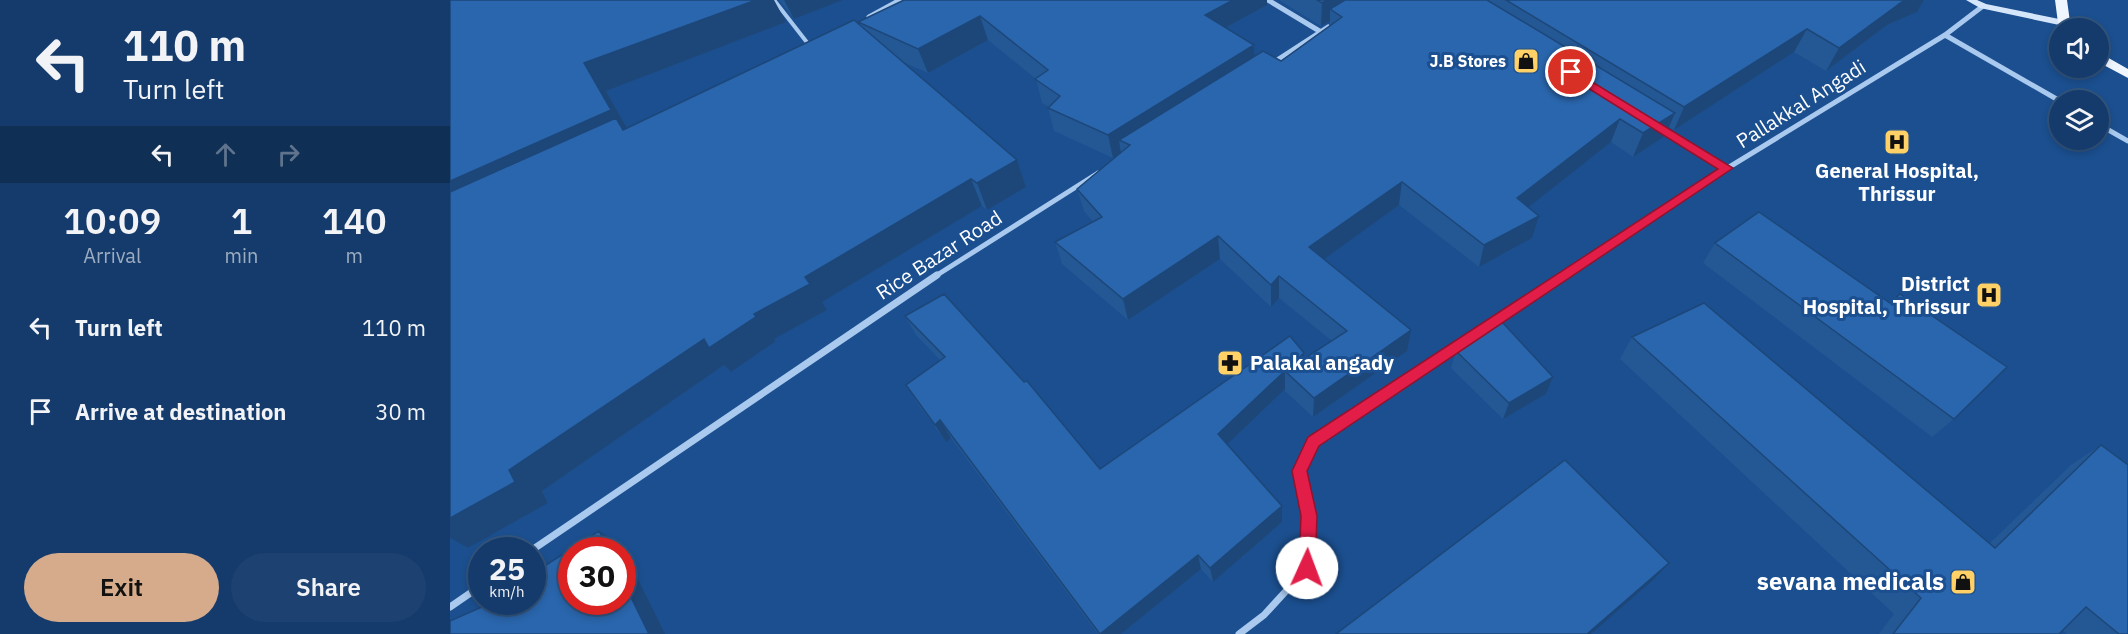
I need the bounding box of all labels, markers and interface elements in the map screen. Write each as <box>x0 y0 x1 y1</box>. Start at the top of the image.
text: 110 m <box>123 18 246 73</box>
map controls <box>2049 18 2109 150</box>
button: sound <box>2049 18 2109 78</box>
icon: left <box>24 24 102 102</box>
shop icon: J.B Stores <box>1511 46 1541 76</box>
pin <box>1545 46 1596 97</box>
place label: J.B Stores <box>1430 51 1506 71</box>
street label: Pallakkal Angadi <box>1731 53 1871 154</box>
icon: arrive <box>1554 55 1587 88</box>
text: Turn left <box>123 71 224 106</box>
button: layers <box>2049 90 2109 150</box>
hospital icon: General Hospital, Thrissur <box>1882 127 1912 157</box>
icon: left <box>146 138 179 171</box>
icon: ahead <box>209 138 242 171</box>
icon: right <box>272 138 305 171</box>
place label: General Hospital, Thrissur <box>1815 157 1979 207</box>
text: 10:09 <box>63 197 161 244</box>
text: 1 <box>231 197 252 244</box>
text: 140 <box>322 197 387 244</box>
street label: Rice Bazar Road <box>870 204 1007 305</box>
text: Arrival <box>83 242 141 269</box>
text: min <box>225 242 258 269</box>
text: m <box>345 242 363 269</box>
place label: District Hospital, Thrissur <box>1803 270 1970 320</box>
hospital icon: District Hospital, Thrissur <box>1974 280 2004 310</box>
icon: left <box>24 311 57 344</box>
text: Turn left <box>75 313 163 342</box>
text: 110 m <box>362 313 426 342</box>
pharmacy icon: Palakal angady <box>1215 348 1245 378</box>
place label: Palakal angady <box>1250 349 1394 376</box>
icon: arrive <box>24 395 57 428</box>
text: Arrive at destination <box>75 397 286 426</box>
text: 30 m <box>375 397 426 426</box>
position arrow <box>1275 536 1339 600</box>
speed limit sign: 30 <box>558 537 636 615</box>
text: 25 <box>489 549 525 588</box>
button: Exit <box>24 553 219 622</box>
button: Share <box>231 553 426 622</box>
place label: sevana medicals <box>1757 565 1944 597</box>
shop icon: sevana medicals <box>1948 567 1978 597</box>
text: km/h <box>489 582 525 601</box>

